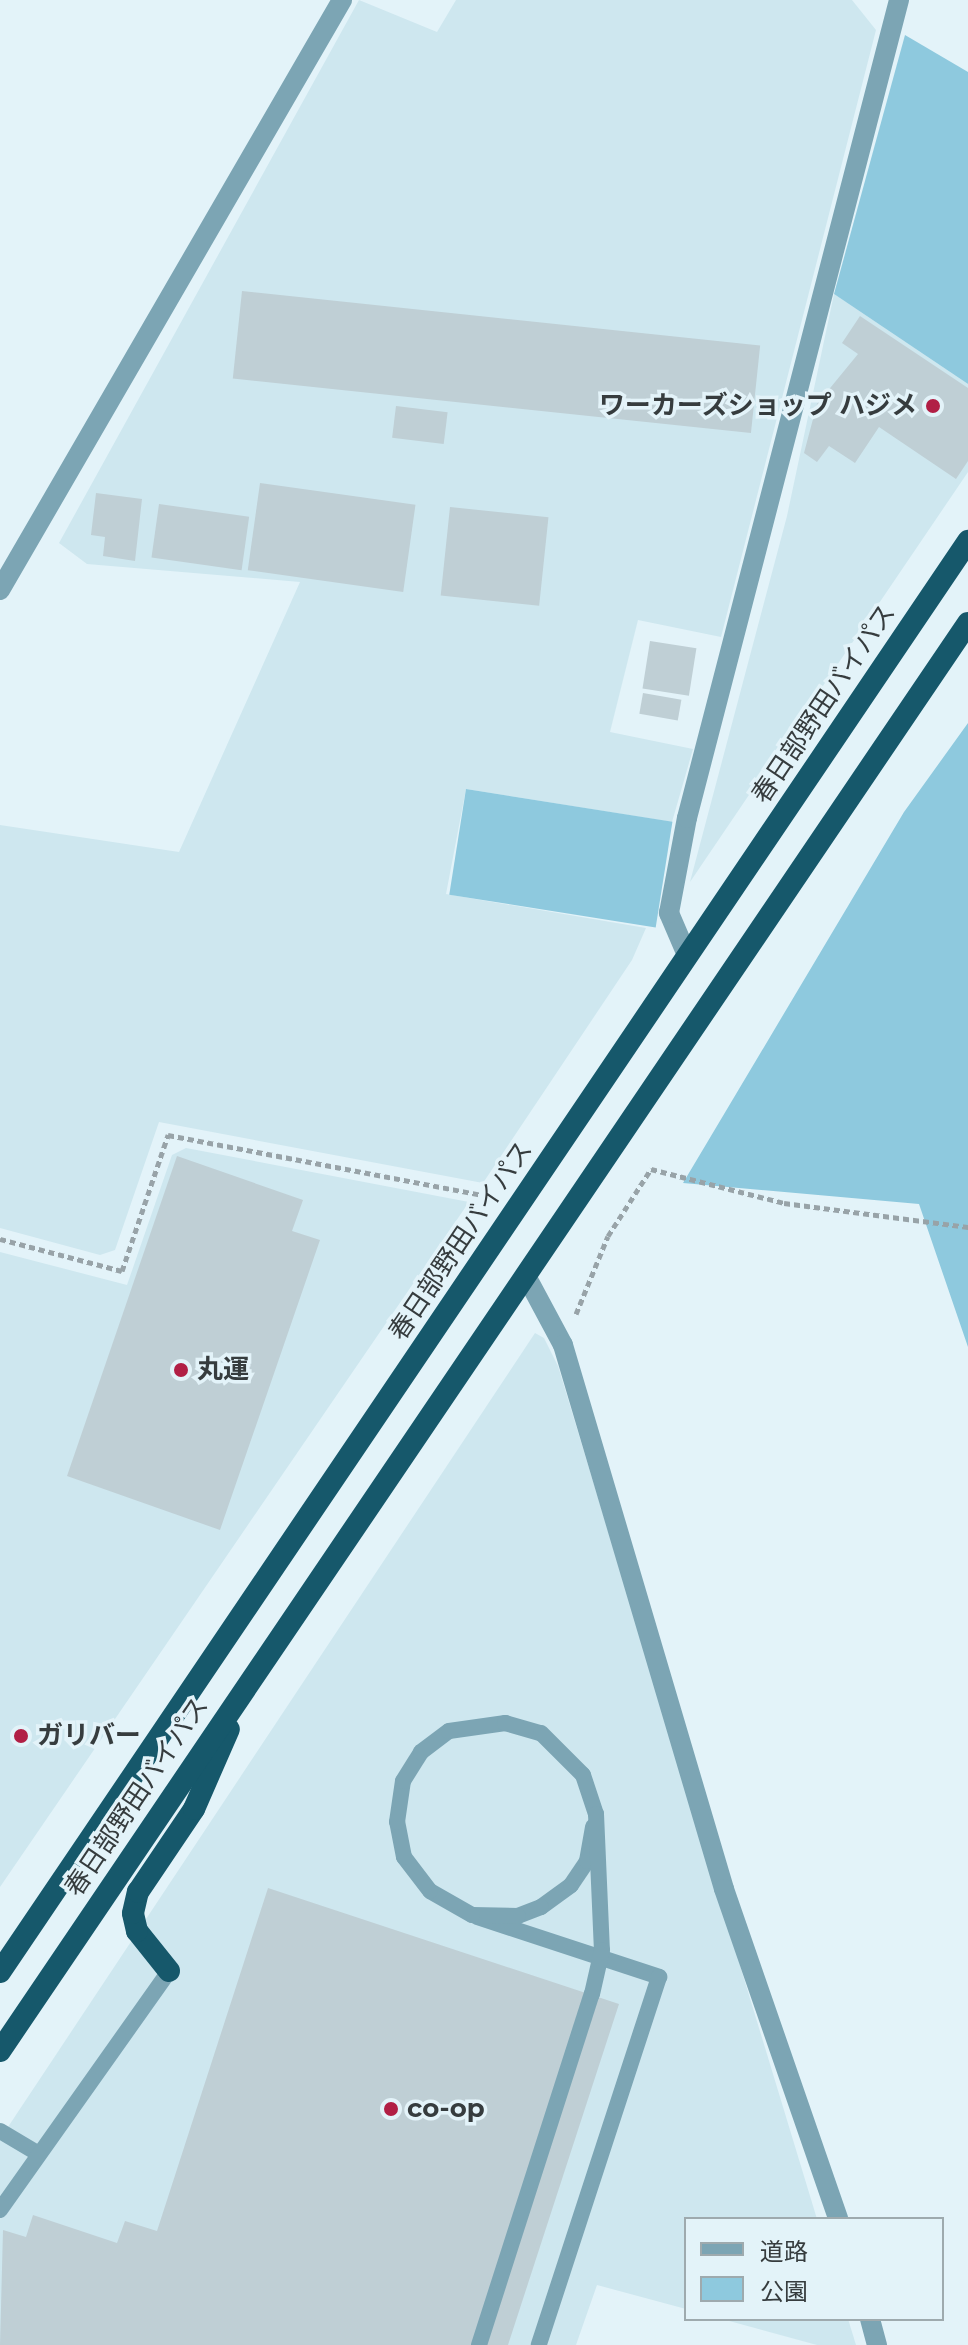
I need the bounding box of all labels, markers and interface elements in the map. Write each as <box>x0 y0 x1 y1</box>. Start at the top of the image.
place label: ワーカーズショップ ハジメ <box>598 390 917 422</box>
marker: ワーカーズショップ ハジメ <box>924 397 942 415</box>
street label: 春日部野田バイパス <box>746 598 902 810</box>
street label: 春日部野田バイパス <box>383 1135 539 1347</box>
place label: 丸運 <box>197 1354 249 1386</box>
marker: 丸運 <box>172 1361 190 1379</box>
street label: 春日部野田バイパス <box>59 1691 215 1903</box>
place label: ガリバー <box>37 1720 141 1752</box>
marker: ガリバー <box>12 1727 30 1745</box>
place label: co-op <box>407 2093 485 2125</box>
marker: co-op <box>382 2100 400 2118</box>
legend <box>684 2217 944 2321</box>
text: 道路 <box>760 2237 808 2266</box>
text: 公園 <box>760 2277 808 2306</box>

